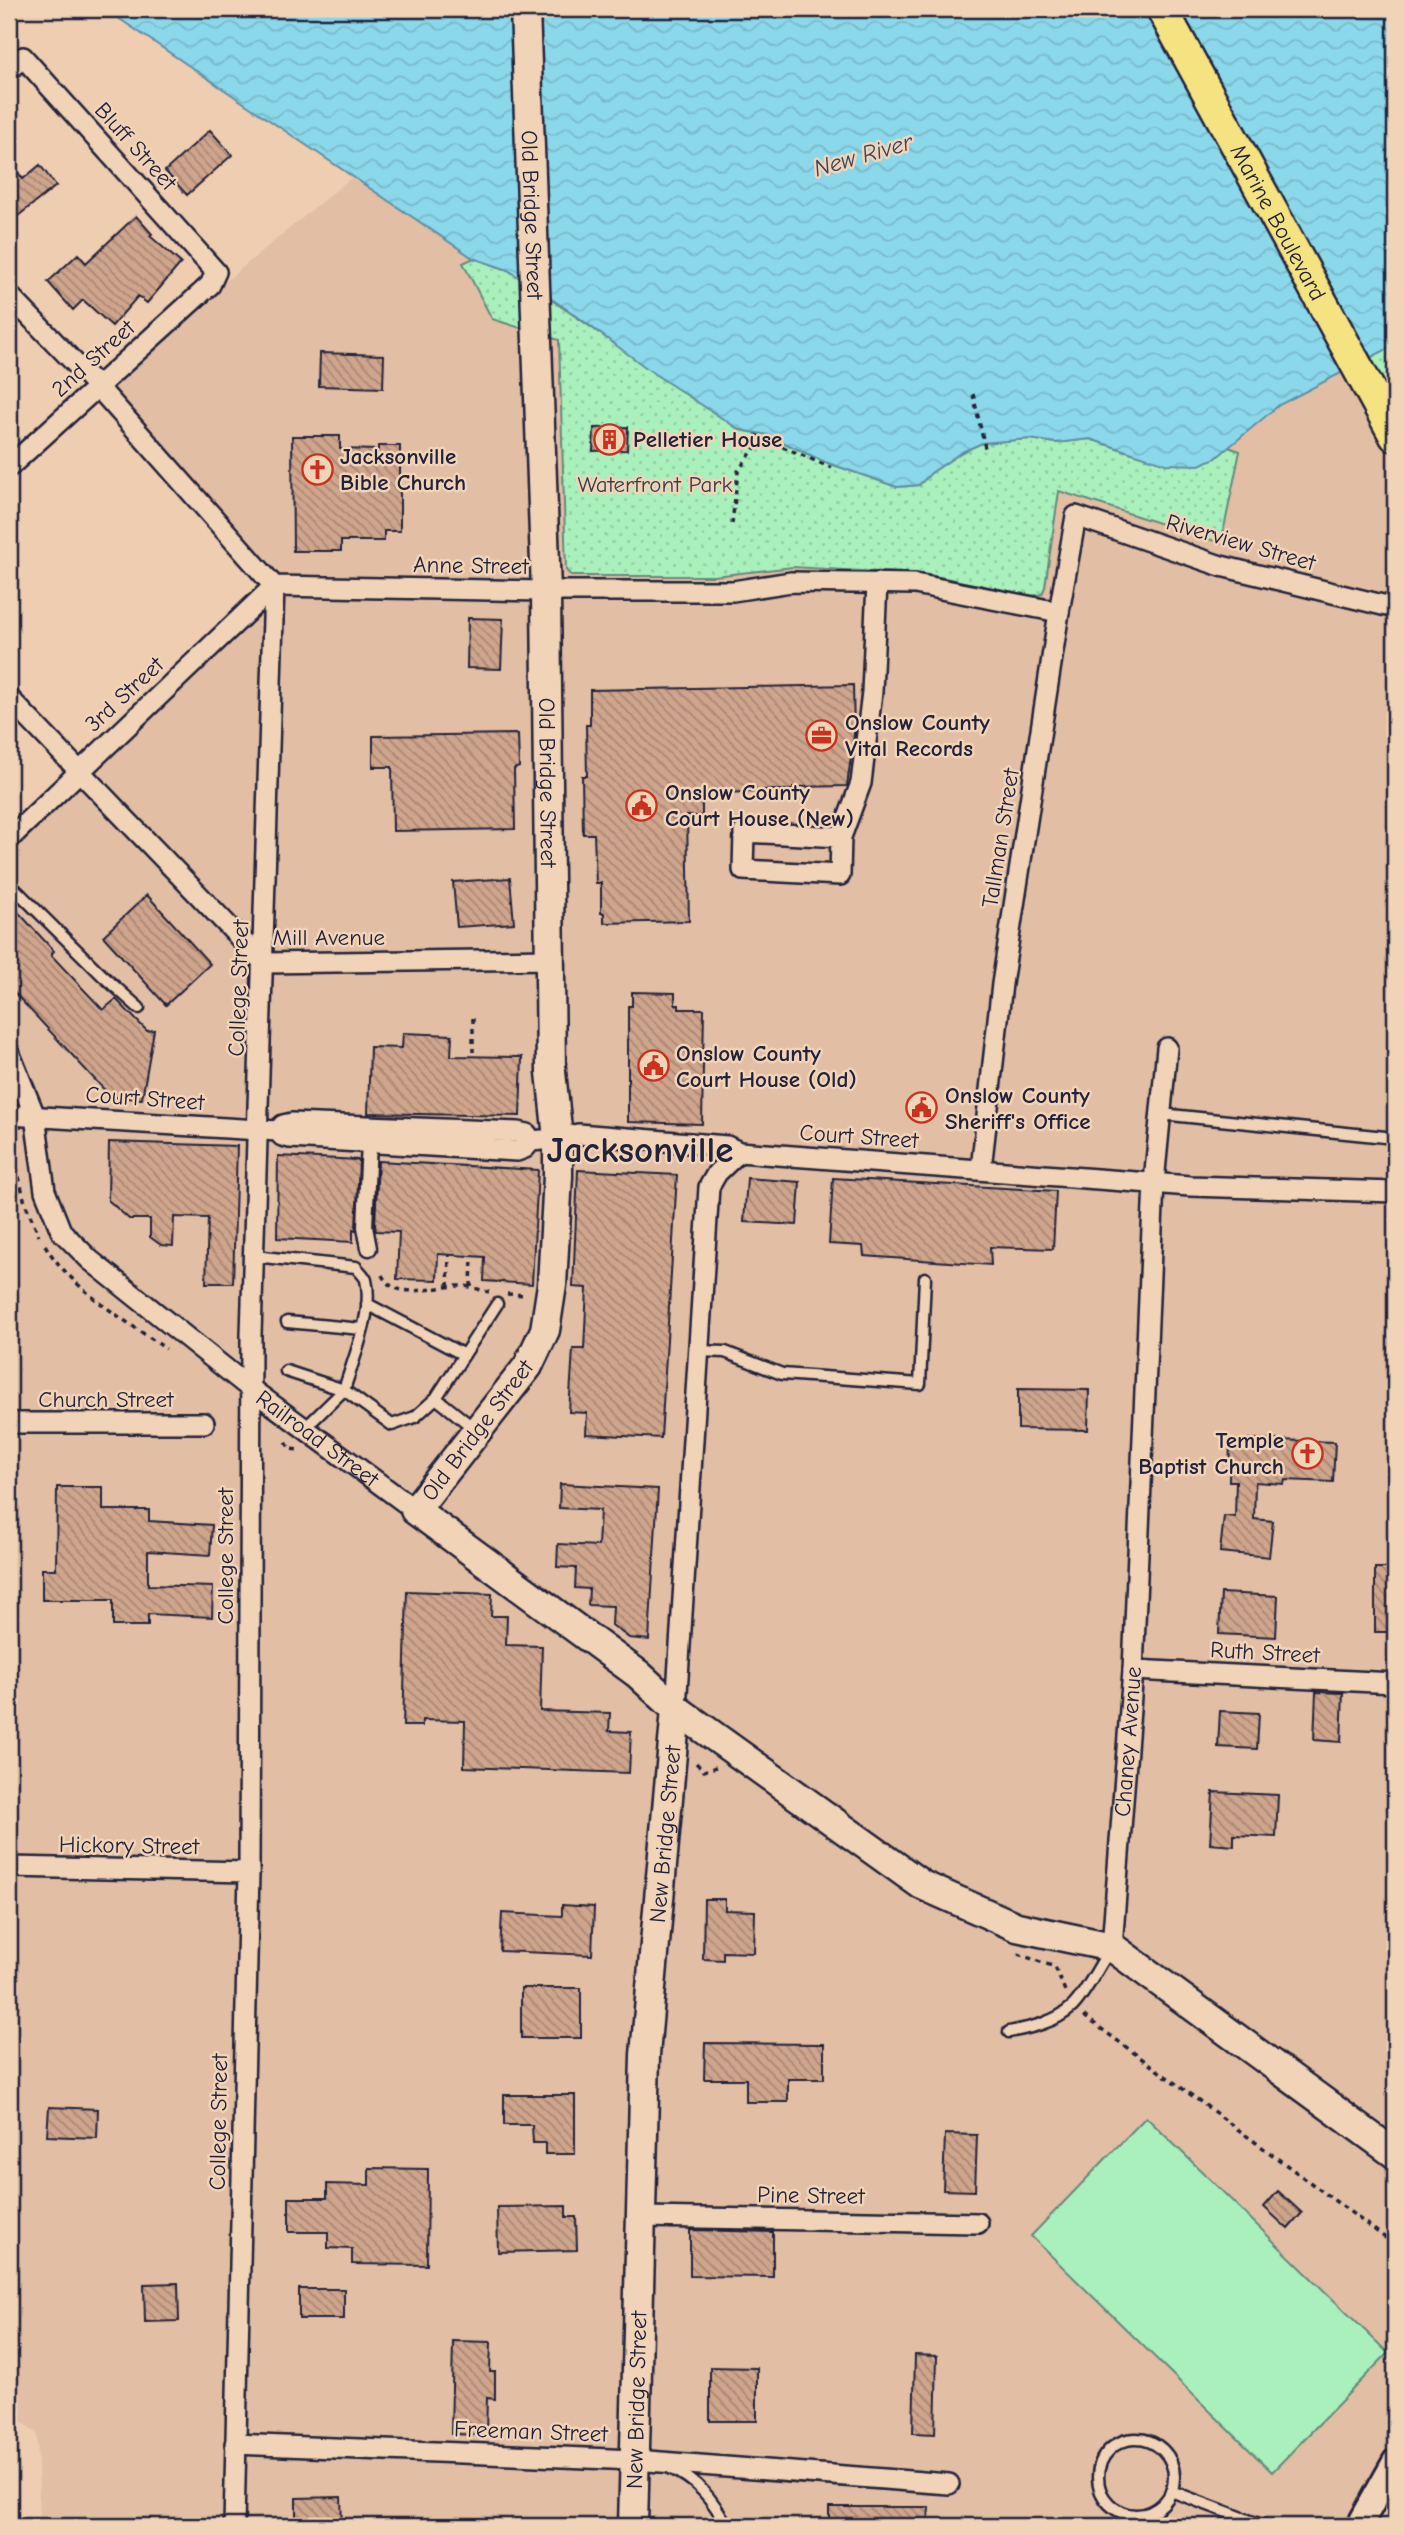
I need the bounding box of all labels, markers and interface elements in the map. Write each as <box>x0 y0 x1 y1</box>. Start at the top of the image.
street label: Bluff Street <box>89 97 183 197</box>
water label: New River <box>810 127 917 182</box>
street label: Old Bridge Street <box>515 130 549 302</box>
street label: Marine Boulevard <box>1224 140 1331 305</box>
street label: 2nd Street <box>46 313 141 403</box>
building icon: Pelletier House <box>593 422 627 456</box>
place label: Pelletier House <box>633 426 782 453</box>
place label: Jacksonville Bible Church <box>340 443 466 496</box>
church icon: Jacksonville Bible Church <box>300 452 334 486</box>
park label: Waterfront Park <box>577 471 733 498</box>
street label: Riverview Street <box>1163 508 1320 577</box>
street label: Anne Street <box>413 551 530 580</box>
street label: 3rd Street <box>79 650 170 738</box>
street label: Old Bridge Street <box>533 698 562 869</box>
place label: Onslow County Vital Records <box>845 709 990 762</box>
office icon: Onslow County Vital Records <box>805 718 839 752</box>
street label: Tallman Street <box>976 765 1025 910</box>
place label: Onslow County Court House (New) <box>665 779 854 832</box>
public building icon: Onslow County Court House (New) <box>625 788 659 822</box>
street label: College Street <box>223 918 254 1057</box>
street label: Mill Avenue <box>273 924 385 951</box>
place label: Onslow County Court House (Old) <box>676 1040 857 1093</box>
public building icon: Onslow County Court House (Old) <box>636 1049 670 1083</box>
street label: Court Street <box>85 1081 207 1116</box>
place label: Onslow County Sheriff's Office <box>945 1082 1090 1135</box>
public building icon: Onslow County Sheriff's Office <box>905 1091 939 1125</box>
street label: Court Street <box>799 1119 921 1154</box>
district label: Jacksonville <box>547 1129 733 1171</box>
street label: Old Bridge Street <box>416 1353 540 1506</box>
street label: Railroad Street <box>251 1384 385 1494</box>
street label: Church Street <box>38 1386 175 1413</box>
place label: Temple Baptist Church <box>1138 1427 1284 1480</box>
church icon: Temple Baptist Church <box>1290 1436 1324 1470</box>
street label: College Street <box>212 1486 239 1624</box>
street label: Ruth Street <box>1210 1636 1322 1669</box>
street label: Chaney Avenue <box>1109 1665 1147 1818</box>
street label: New Bridge Street <box>644 1743 687 1924</box>
street label: Hickory Street <box>59 1831 201 1860</box>
street label: College Street <box>204 2052 233 2191</box>
street label: Pine Street <box>757 2181 866 2210</box>
street label: New Bridge Street <box>621 2309 653 2489</box>
street label: Freeman Street <box>454 2415 610 2448</box>

